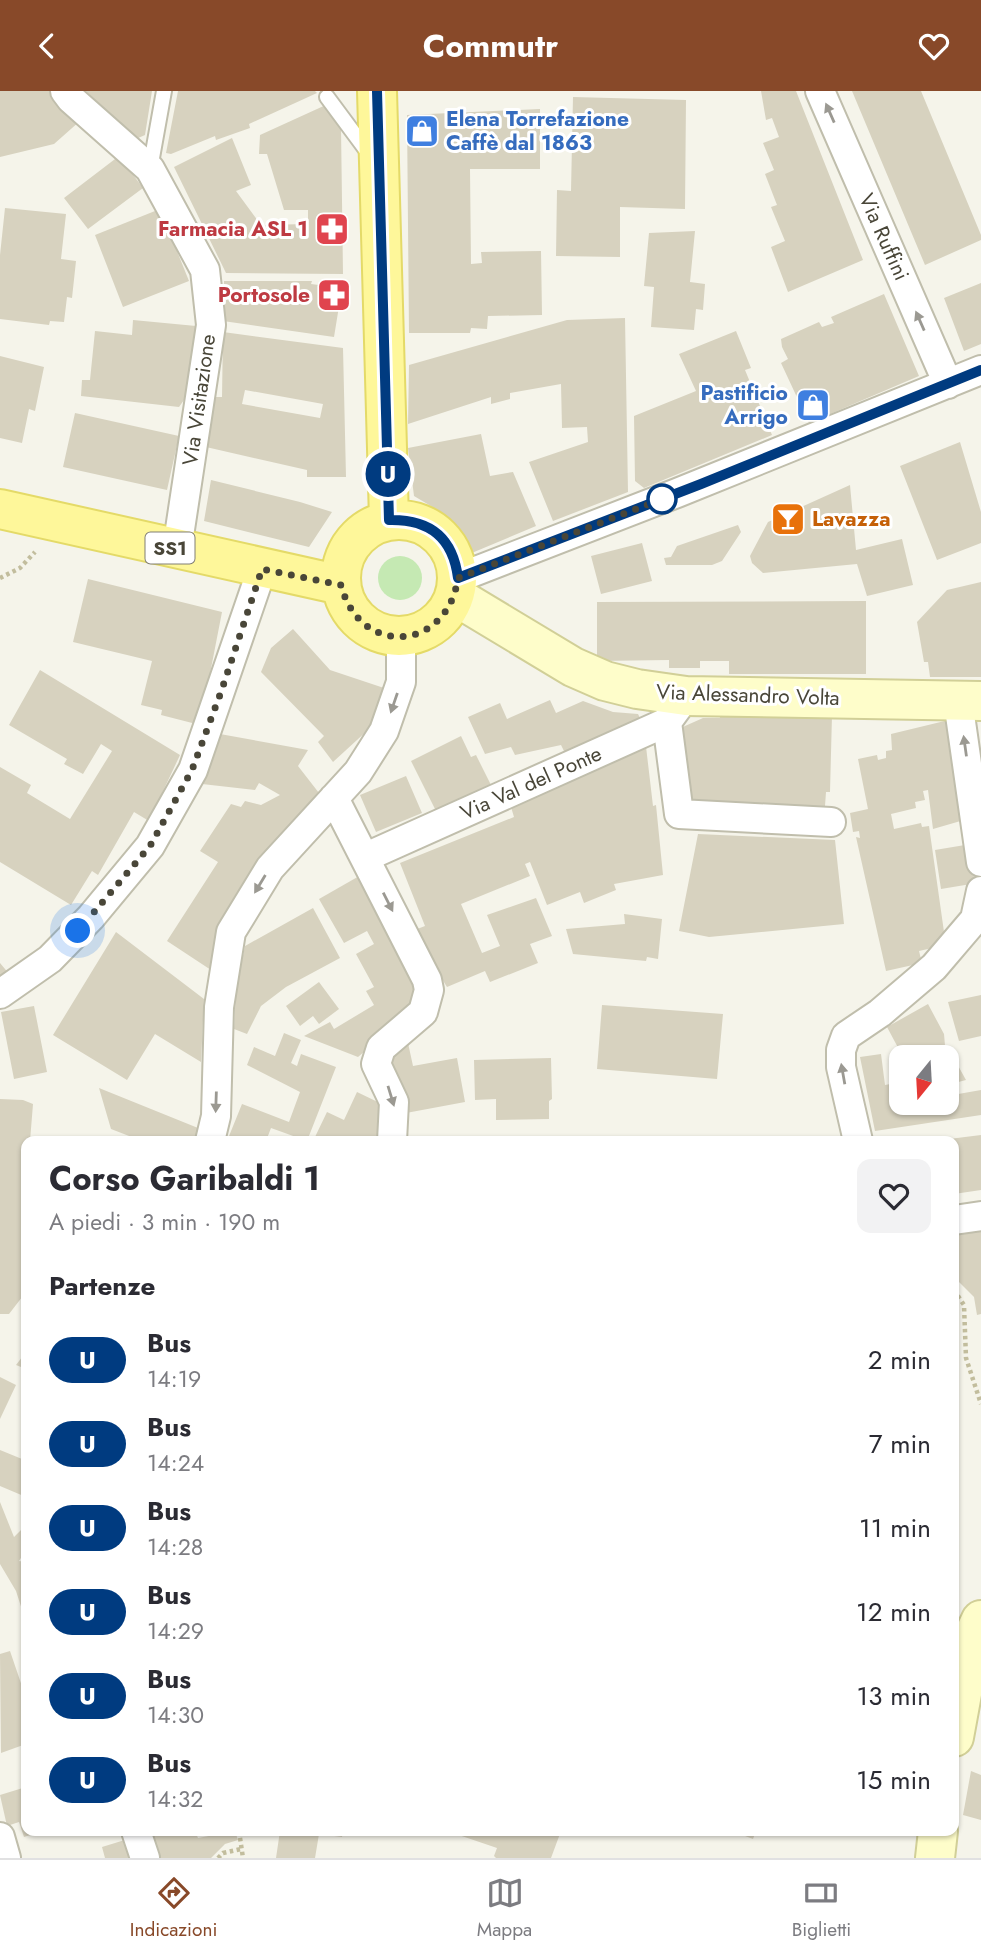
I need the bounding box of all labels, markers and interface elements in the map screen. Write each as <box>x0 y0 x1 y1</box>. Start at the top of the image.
text: Commutr <box>423 23 558 69</box>
icon: back <box>28 27 66 65</box>
icon: heart <box>915 27 953 65</box>
one-way arrow <box>824 102 835 123</box>
place label: Elena Torrefazione Caffè dal 1863 <box>446 104 629 158</box>
shop icon: Elena Torrefazione Caffè dal 1863 <box>403 112 441 150</box>
street label: Via Ruffini <box>851 189 917 285</box>
pharmacy icon: Farmacia ASL 1 <box>313 210 351 248</box>
place label: Farmacia ASL 1 <box>158 214 308 244</box>
pharmacy icon: Portosole <box>315 276 353 314</box>
place label: Portosole <box>218 280 310 310</box>
one-way arrow <box>914 311 926 331</box>
street label: Via Visitazione <box>175 332 223 468</box>
place label: Pastificio Arrigo <box>701 378 788 432</box>
shop icon: Pastificio Arrigo <box>794 386 832 424</box>
line badge: U <box>365 451 411 497</box>
text: U <box>380 456 396 491</box>
unlabelled marker <box>647 484 677 514</box>
bar icon: Lavazza <box>769 500 807 538</box>
place label: Lavazza <box>812 504 891 534</box>
road number: SS1 <box>146 533 194 563</box>
street label: Via Alessandro Volta <box>656 677 840 713</box>
one-way arrow <box>388 692 399 713</box>
one-way arrow <box>959 735 970 757</box>
street label: Via Val del Ponte <box>456 738 607 828</box>
one-way arrow <box>254 874 266 893</box>
one-way arrow <box>383 892 394 912</box>
your location <box>60 913 95 948</box>
north arrow <box>889 1045 959 1115</box>
map controls <box>889 1045 959 1115</box>
one-way arrow <box>837 1063 848 1085</box>
one-way arrow <box>386 1085 396 1106</box>
one-way arrow <box>211 1091 222 1113</box>
text: Corso Garibaldi 1 <box>49 1155 320 1202</box>
button: heart <box>857 1159 931 1233</box>
text: A piedi · 3 min · 190 m <box>49 1205 280 1239</box>
text: Partenze <box>49 1267 155 1305</box>
text: Bus <box>147 1324 191 1362</box>
text: 2 min <box>868 1341 931 1379</box>
text: U <box>79 1342 96 1377</box>
text: 14:19 <box>147 1362 201 1396</box>
text: Bus <box>147 1408 191 1446</box>
text: 7 min <box>869 1425 931 1463</box>
text: U <box>79 1426 96 1461</box>
text: 14:24 <box>147 1446 204 1480</box>
text: Bus <box>147 1492 191 1530</box>
text: 11 min <box>859 1509 931 1547</box>
text: U <box>79 1510 96 1545</box>
text: 14:28 <box>147 1530 203 1564</box>
text: Bus <box>147 1576 191 1614</box>
text: 12 min <box>856 1593 931 1631</box>
text: U <box>79 1594 96 1629</box>
text: 14:29 <box>147 1614 204 1648</box>
text: Bus <box>147 1660 191 1698</box>
text: 13 min <box>857 1677 931 1715</box>
text: U <box>79 1678 96 1713</box>
text: 14:30 <box>147 1698 204 1732</box>
text: Bus <box>147 1744 191 1782</box>
text: 15 min <box>856 1761 931 1799</box>
text: U <box>79 1762 96 1797</box>
text: 14:32 <box>147 1782 203 1816</box>
tab: Indicazioni <box>130 1874 217 1943</box>
tab: Mappa <box>477 1874 532 1943</box>
tab: Biglietti <box>792 1874 851 1943</box>

